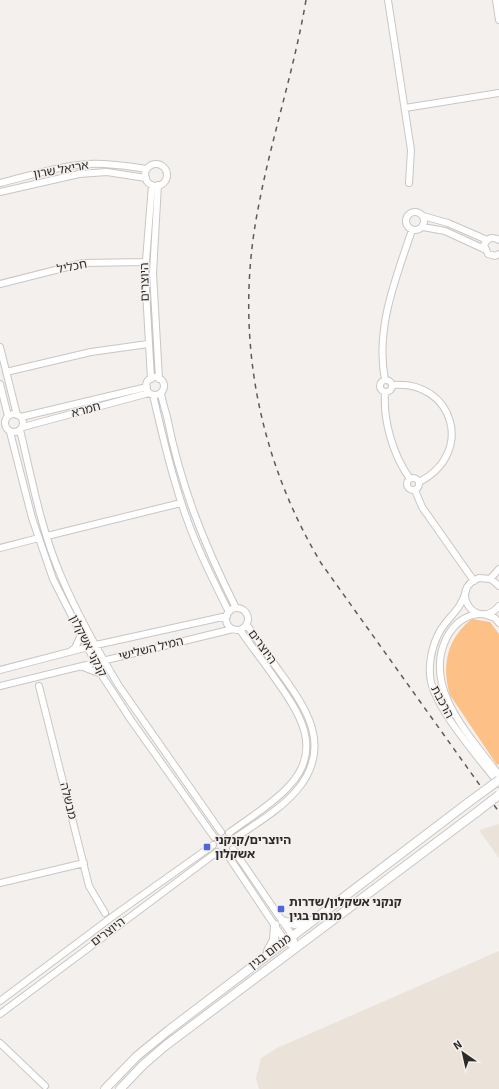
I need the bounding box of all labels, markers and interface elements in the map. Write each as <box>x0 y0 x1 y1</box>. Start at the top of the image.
street label: אריאל שרון <box>32 158 90 182</box>
street label: חכליל <box>56 257 88 277</box>
street label: היוצרים <box>137 262 153 302</box>
street label: חמרא <box>70 399 102 421</box>
street label: קנקני אשקלון <box>66 612 110 680</box>
street label: היוצרים <box>244 627 280 667</box>
street label: המיל השלישי <box>117 634 185 664</box>
street label: הרכבת <box>427 683 457 721</box>
street label: מבשלה <box>56 781 80 821</box>
place label: היוצרים/קנקני אשקלון <box>215 833 291 862</box>
marker: היוצרים/קנקני אשקלון <box>202 842 212 852</box>
place label: קנקני אשקלון/שדרות מנחם בגין <box>289 895 402 924</box>
marker: קנקני אשקלון/שדרות מנחם בגין <box>276 904 286 914</box>
street label: היוצרים <box>88 914 128 950</box>
street label: מנחם בגין <box>246 931 294 973</box>
north arrow <box>443 1033 483 1073</box>
text: N <box>451 1038 464 1053</box>

